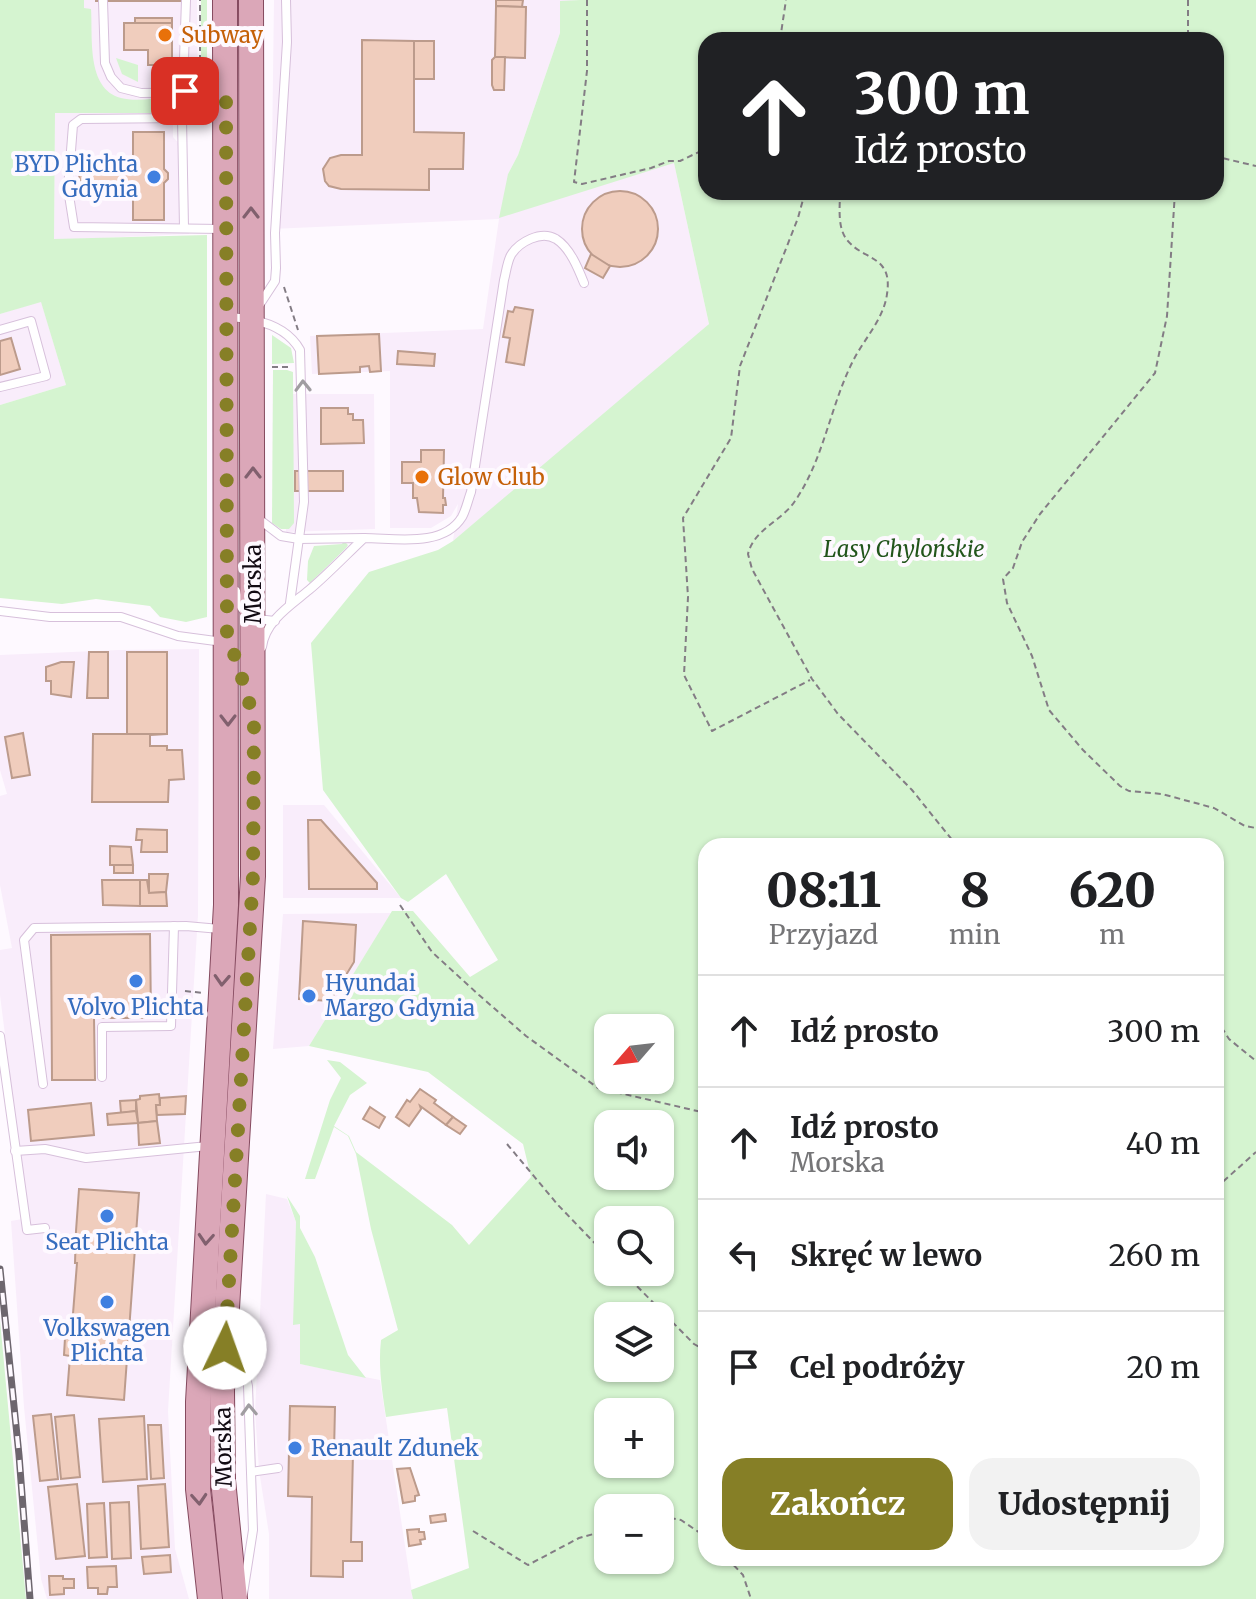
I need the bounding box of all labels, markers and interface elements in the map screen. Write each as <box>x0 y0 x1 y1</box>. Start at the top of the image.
place label: Subway <box>181 21 263 49</box>
marker: Subway <box>156 26 174 44</box>
pin <box>151 57 219 125</box>
text: 300 m <box>854 59 1030 129</box>
icon: ahead <box>722 64 826 168</box>
icon: arrive <box>163 69 207 113</box>
text: Idź prosto <box>854 128 1027 173</box>
place label: BYD Plichta Gdynia <box>14 150 138 203</box>
marker: BYD Plichta Gdynia <box>145 168 163 186</box>
one-way arrow <box>242 206 260 219</box>
one-way arrow <box>294 379 311 392</box>
place label: Glow Club <box>438 463 545 491</box>
one-way arrow <box>244 466 262 479</box>
marker: Glow Club <box>413 468 431 486</box>
park label: Lasy Chylońskie <box>824 535 984 563</box>
street label: Morska <box>239 544 267 624</box>
one-way arrow <box>219 714 237 727</box>
text: 08:11 <box>766 860 881 920</box>
text: 8 <box>960 860 990 920</box>
text: 620 <box>1068 860 1156 920</box>
text: Przyjazd <box>769 918 878 951</box>
text: min <box>949 918 1001 951</box>
text: m <box>1099 918 1125 951</box>
place label: Hyundai Margo Gdynia <box>325 969 475 1022</box>
marker: Volvo Plichta <box>127 972 145 990</box>
one-way arrow <box>214 974 231 987</box>
marker: Hyundai Margo Gdynia <box>300 987 318 1005</box>
place label: Volvo Plichta <box>67 993 204 1021</box>
icon: ahead <box>722 1009 766 1053</box>
text: Idź prosto <box>790 1012 939 1050</box>
text: 300 m <box>1107 1012 1200 1050</box>
north arrow <box>594 1014 674 1094</box>
map controls <box>594 1014 674 1574</box>
text: Idź prosto <box>790 1108 939 1146</box>
button: sound <box>594 1110 674 1190</box>
icon: ahead <box>722 1121 766 1165</box>
text: 40 m <box>1126 1124 1200 1162</box>
text: Morska <box>790 1146 885 1179</box>
button: search <box>594 1206 674 1286</box>
marker: Seat Plichta <box>98 1207 116 1225</box>
place label: Seat Plichta <box>45 1228 169 1256</box>
one-way arrow <box>198 1233 215 1246</box>
icon: left <box>722 1233 766 1277</box>
text: Skręć w lewo <box>790 1236 982 1274</box>
text: 260 m <box>1109 1236 1200 1274</box>
marker: Volkswagen Plichta <box>98 1293 116 1311</box>
button: layers <box>594 1302 674 1382</box>
position arrow <box>183 1306 267 1390</box>
place label: Volkswagen Plichta <box>43 1314 171 1367</box>
icon: arrive <box>722 1345 766 1389</box>
text: Cel podróży <box>790 1348 965 1386</box>
text: 20 m <box>1127 1348 1200 1386</box>
button: + <box>594 1398 674 1478</box>
one-way arrow <box>241 1403 258 1416</box>
street label: Morska <box>208 1406 238 1487</box>
place label: Renault Zdunek <box>311 1434 479 1462</box>
marker: Renault Zdunek <box>286 1439 304 1457</box>
button: Zakończ <box>722 1458 953 1550</box>
button: Udostępnij <box>969 1458 1200 1550</box>
one-way arrow <box>190 1493 207 1506</box>
button: − <box>594 1494 674 1574</box>

